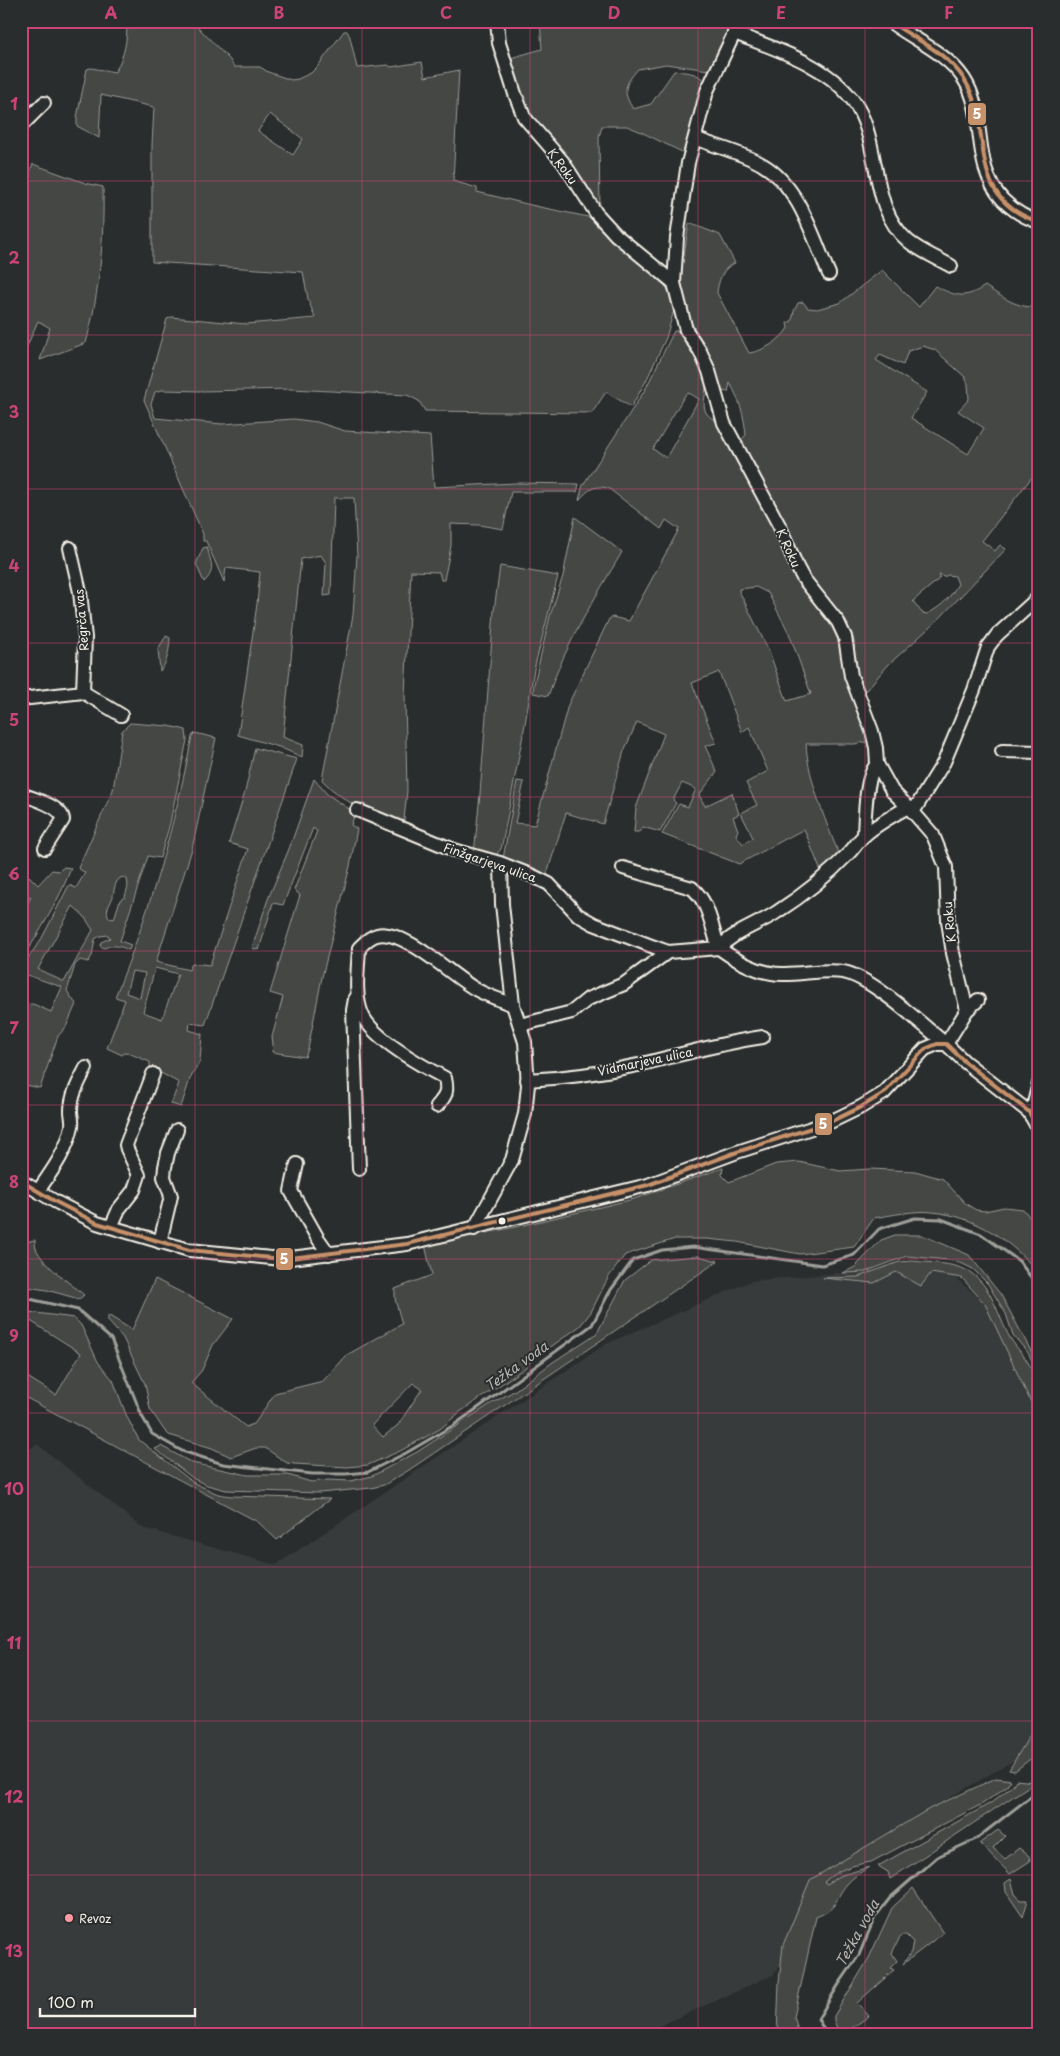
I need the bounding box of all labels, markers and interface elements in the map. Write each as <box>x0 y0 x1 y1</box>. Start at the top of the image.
text: A <box>105 0 118 24</box>
text: B <box>274 0 285 24</box>
text: C <box>440 0 452 24</box>
text: D <box>608 0 620 24</box>
text: E <box>776 0 786 24</box>
text: F <box>944 0 954 24</box>
text: 1 <box>10 91 18 115</box>
line badge: 5 <box>967 102 987 126</box>
text: 5 <box>973 103 982 124</box>
street label: K Roku <box>544 144 582 188</box>
text: 2 <box>8 245 20 269</box>
text: 3 <box>9 399 19 423</box>
street label: K Roku <box>772 526 806 570</box>
text: 4 <box>9 553 20 577</box>
street label: Regrča vas <box>69 588 93 652</box>
text: 5 <box>9 707 19 731</box>
street label: Finžgarjeva ulica <box>441 838 539 886</box>
text: 6 <box>8 861 20 885</box>
street label: K Roku <box>938 901 960 943</box>
text: 7 <box>9 1015 19 1039</box>
street label: Vidmarjeva ulica <box>596 1042 695 1080</box>
line badge: 5 <box>814 1112 833 1136</box>
text: 5 <box>819 1113 828 1134</box>
text: 8 <box>9 1169 19 1193</box>
unlabelled marker <box>497 1216 507 1226</box>
line badge: 5 <box>275 1247 294 1271</box>
text: 5 <box>280 1248 289 1269</box>
text: 9 <box>9 1323 19 1347</box>
water label: Težka voda <box>480 1336 552 1396</box>
text: 10 <box>4 1476 24 1500</box>
text: 11 <box>7 1630 21 1654</box>
text: 12 <box>5 1784 23 1808</box>
water label: Težka voda <box>830 1895 884 1970</box>
place label: Revoz <box>79 1909 111 1927</box>
marker: Revoz <box>63 1912 75 1924</box>
text: 13 <box>5 1938 23 1962</box>
scale bar <box>40 1986 195 2018</box>
text: 100 m <box>48 1990 94 2013</box>

